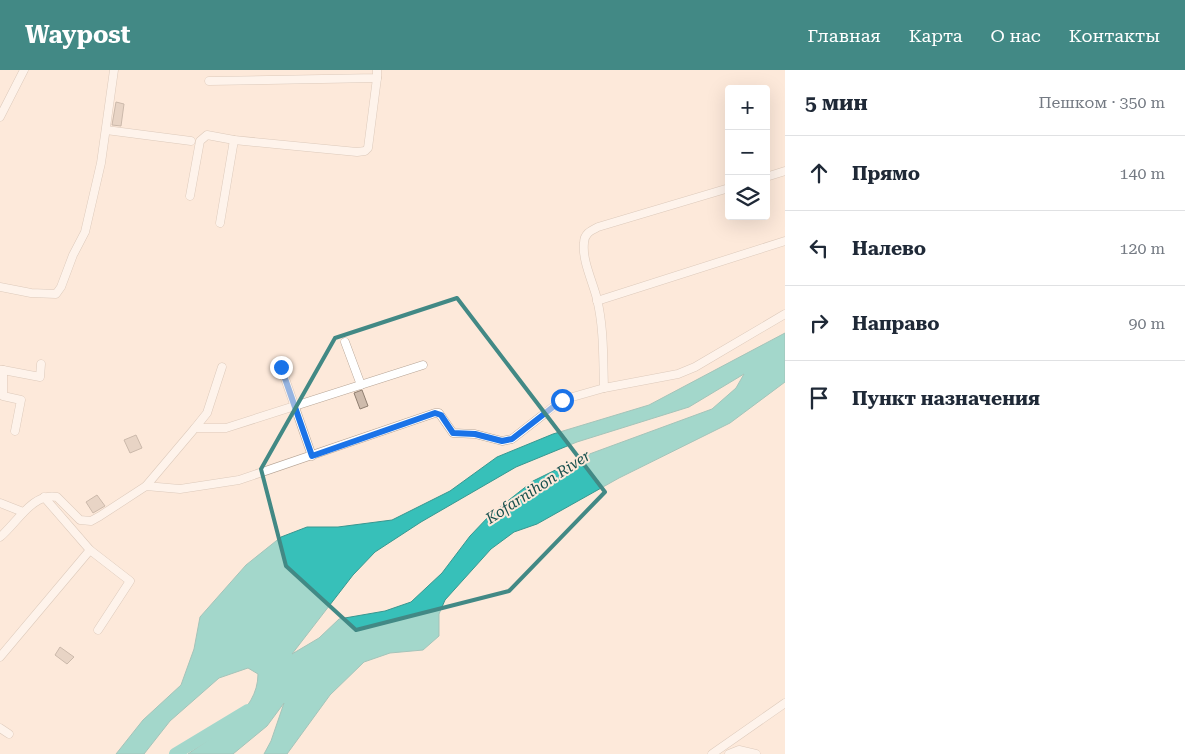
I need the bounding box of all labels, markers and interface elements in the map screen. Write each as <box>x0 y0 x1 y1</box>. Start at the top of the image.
text: Waypost <box>25 21 130 49</box>
text: Главная <box>808 25 881 46</box>
text: Карта <box>909 25 963 46</box>
text: О нас <box>991 25 1041 46</box>
text: Контакты <box>1069 25 1160 46</box>
map controls <box>725 85 770 220</box>
button: + <box>725 85 770 130</box>
text: 5 мин <box>805 91 868 115</box>
text: Пешком · 350 m <box>1038 93 1165 112</box>
button: − <box>725 130 770 175</box>
icon: ahead <box>805 159 833 187</box>
text: Прямо <box>852 162 920 185</box>
text: 140 m <box>1119 164 1165 183</box>
button: layers <box>725 175 770 220</box>
icon: left <box>805 234 833 262</box>
text: Налево <box>852 237 926 260</box>
text: 120 m <box>1119 239 1165 258</box>
icon: right <box>805 309 833 337</box>
text: Направо <box>852 312 939 335</box>
text: 90 m <box>1128 314 1165 333</box>
route end <box>270 356 293 379</box>
icon: arrive <box>805 384 833 412</box>
text: Пункт назначения <box>852 387 1040 410</box>
route start <box>551 389 574 412</box>
water label: Kofarnihon River <box>481 446 594 528</box>

